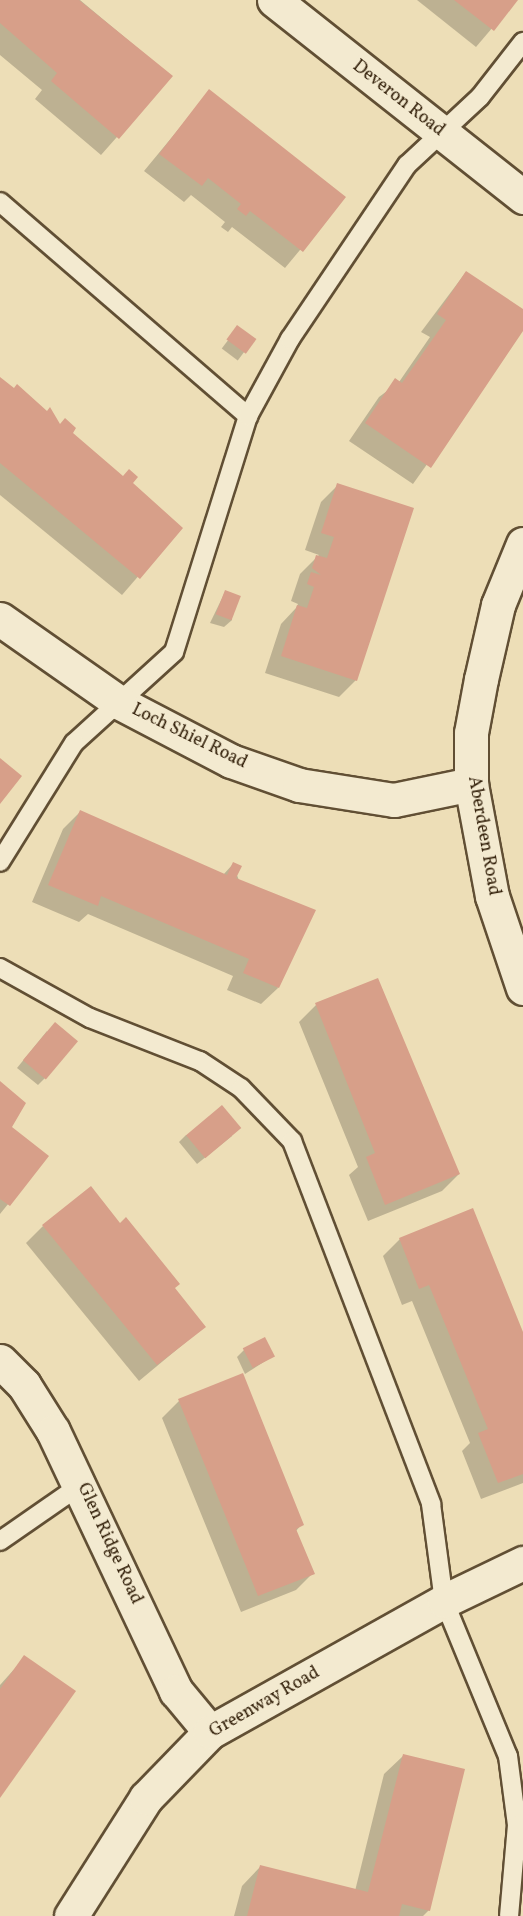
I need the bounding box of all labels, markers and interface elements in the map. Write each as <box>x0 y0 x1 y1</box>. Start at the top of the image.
street label: Deveron Road <box>347 56 449 142</box>
street label: Loch Shiel Road <box>128 700 250 774</box>
street label: Aberdeen Road <box>462 775 504 897</box>
street label: Glen Ridge Road <box>71 1480 147 1608</box>
street label: Greenway Road <box>206 1663 324 1743</box>

